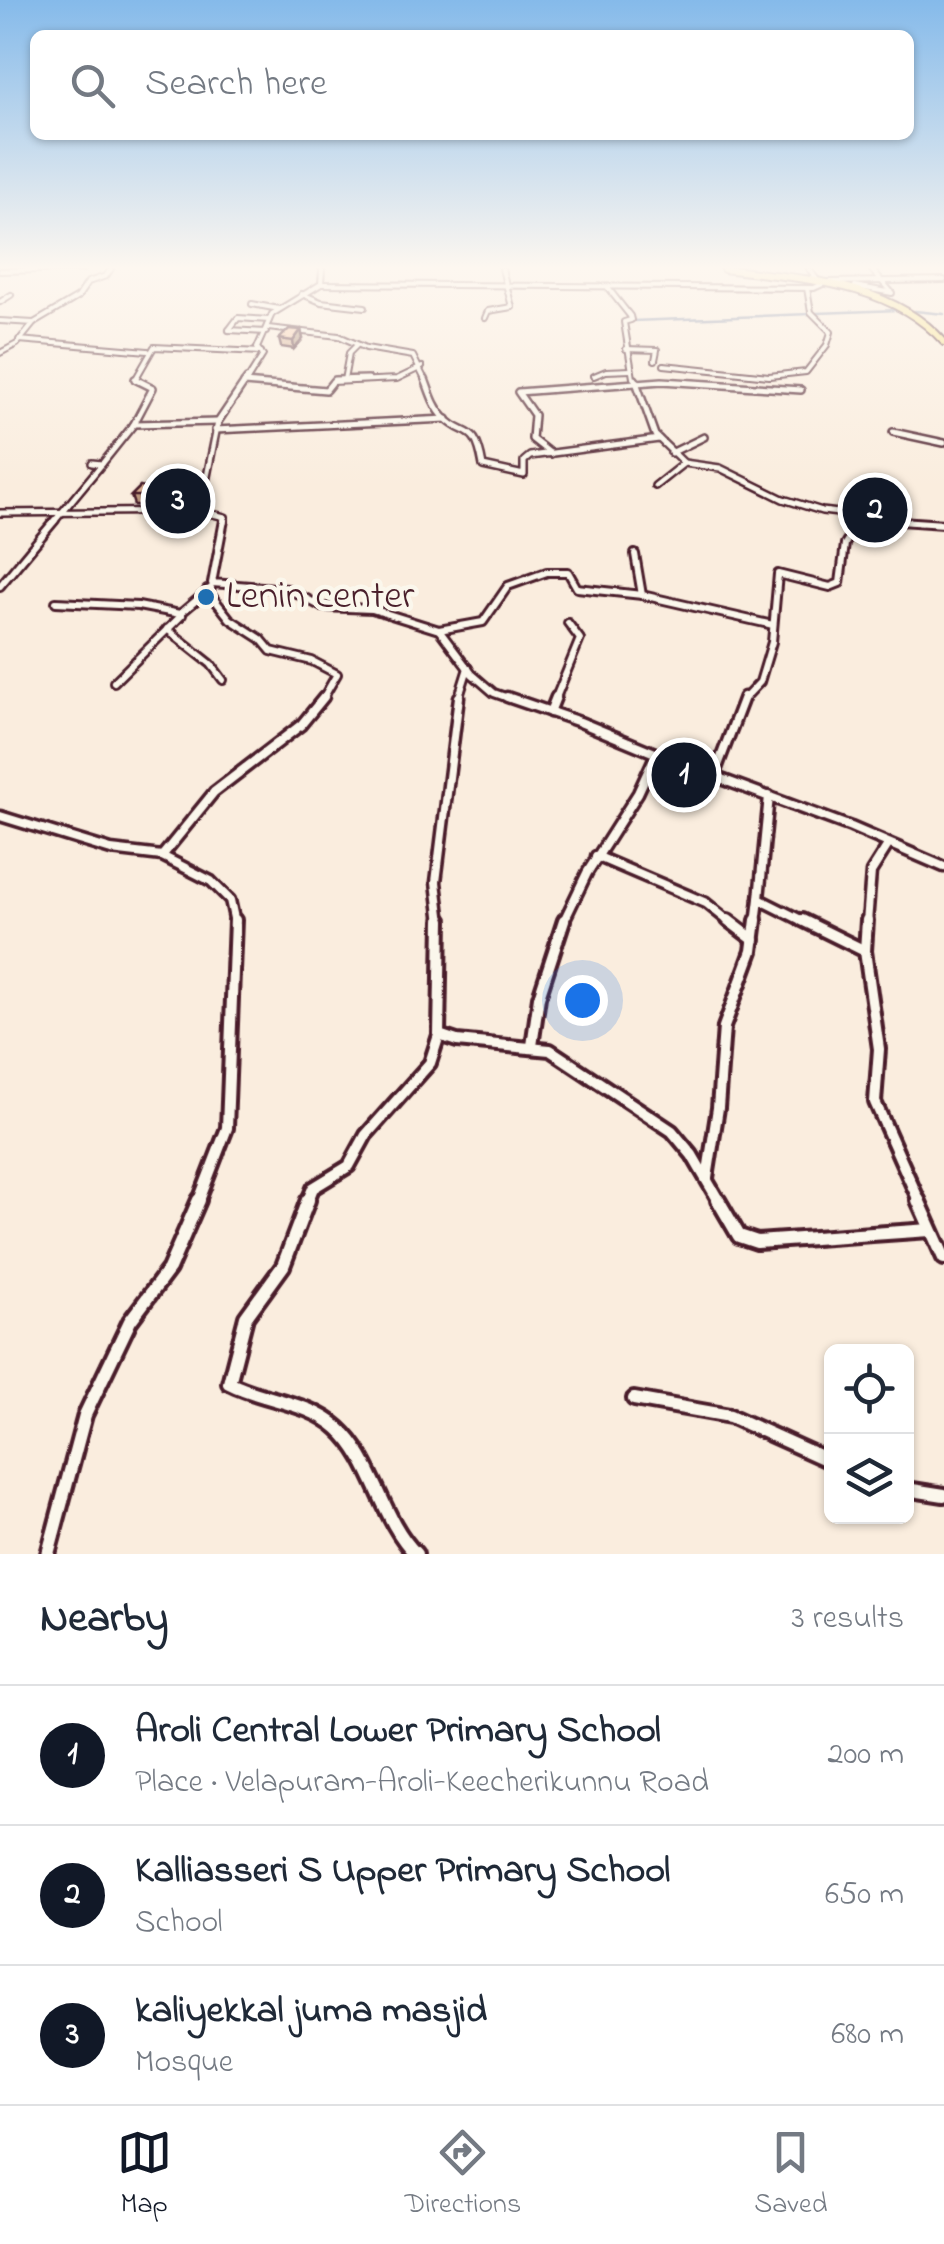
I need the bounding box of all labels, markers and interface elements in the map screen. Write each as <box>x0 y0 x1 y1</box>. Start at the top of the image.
search box <box>30 30 914 140</box>
text: Search here <box>145 57 327 113</box>
icon: search <box>65 58 120 113</box>
pin: 3 <box>146 464 210 538</box>
pin: 2 <box>842 472 908 548</box>
place label: Lenin center <box>226 568 415 627</box>
marker: Lenin center <box>195 586 217 608</box>
pin: 1 <box>652 738 716 812</box>
your location <box>557 975 608 1026</box>
map controls <box>824 1344 914 1524</box>
button: locate <box>824 1344 914 1434</box>
button: layers <box>824 1434 914 1524</box>
text: Nearby <box>40 1589 168 1650</box>
text: 3 results <box>792 1596 904 1643</box>
text: Aroli Central Lower Primary School <box>135 1704 661 1760</box>
text: 1 <box>67 1732 78 1779</box>
text: 200 m <box>828 1732 904 1779</box>
text: Place · Velapuram-Aroli-Keecherikunnu Road <box>135 1760 709 1807</box>
text: Kalliasseri S Upper Primary School <box>135 1844 670 1900</box>
text: 2 <box>65 1872 80 1919</box>
text: 650 m <box>825 1872 904 1919</box>
text: School <box>135 1900 223 1947</box>
text: kaliyekkal juma masjid <box>135 1984 487 2040</box>
text: 3 <box>66 2012 79 2059</box>
text: 680 m <box>831 2012 904 2059</box>
text: Mosque <box>135 2040 233 2087</box>
tab: Map <box>117 2125 172 2226</box>
tab: Directions <box>405 2125 521 2226</box>
tab: Saved <box>754 2125 827 2226</box>

